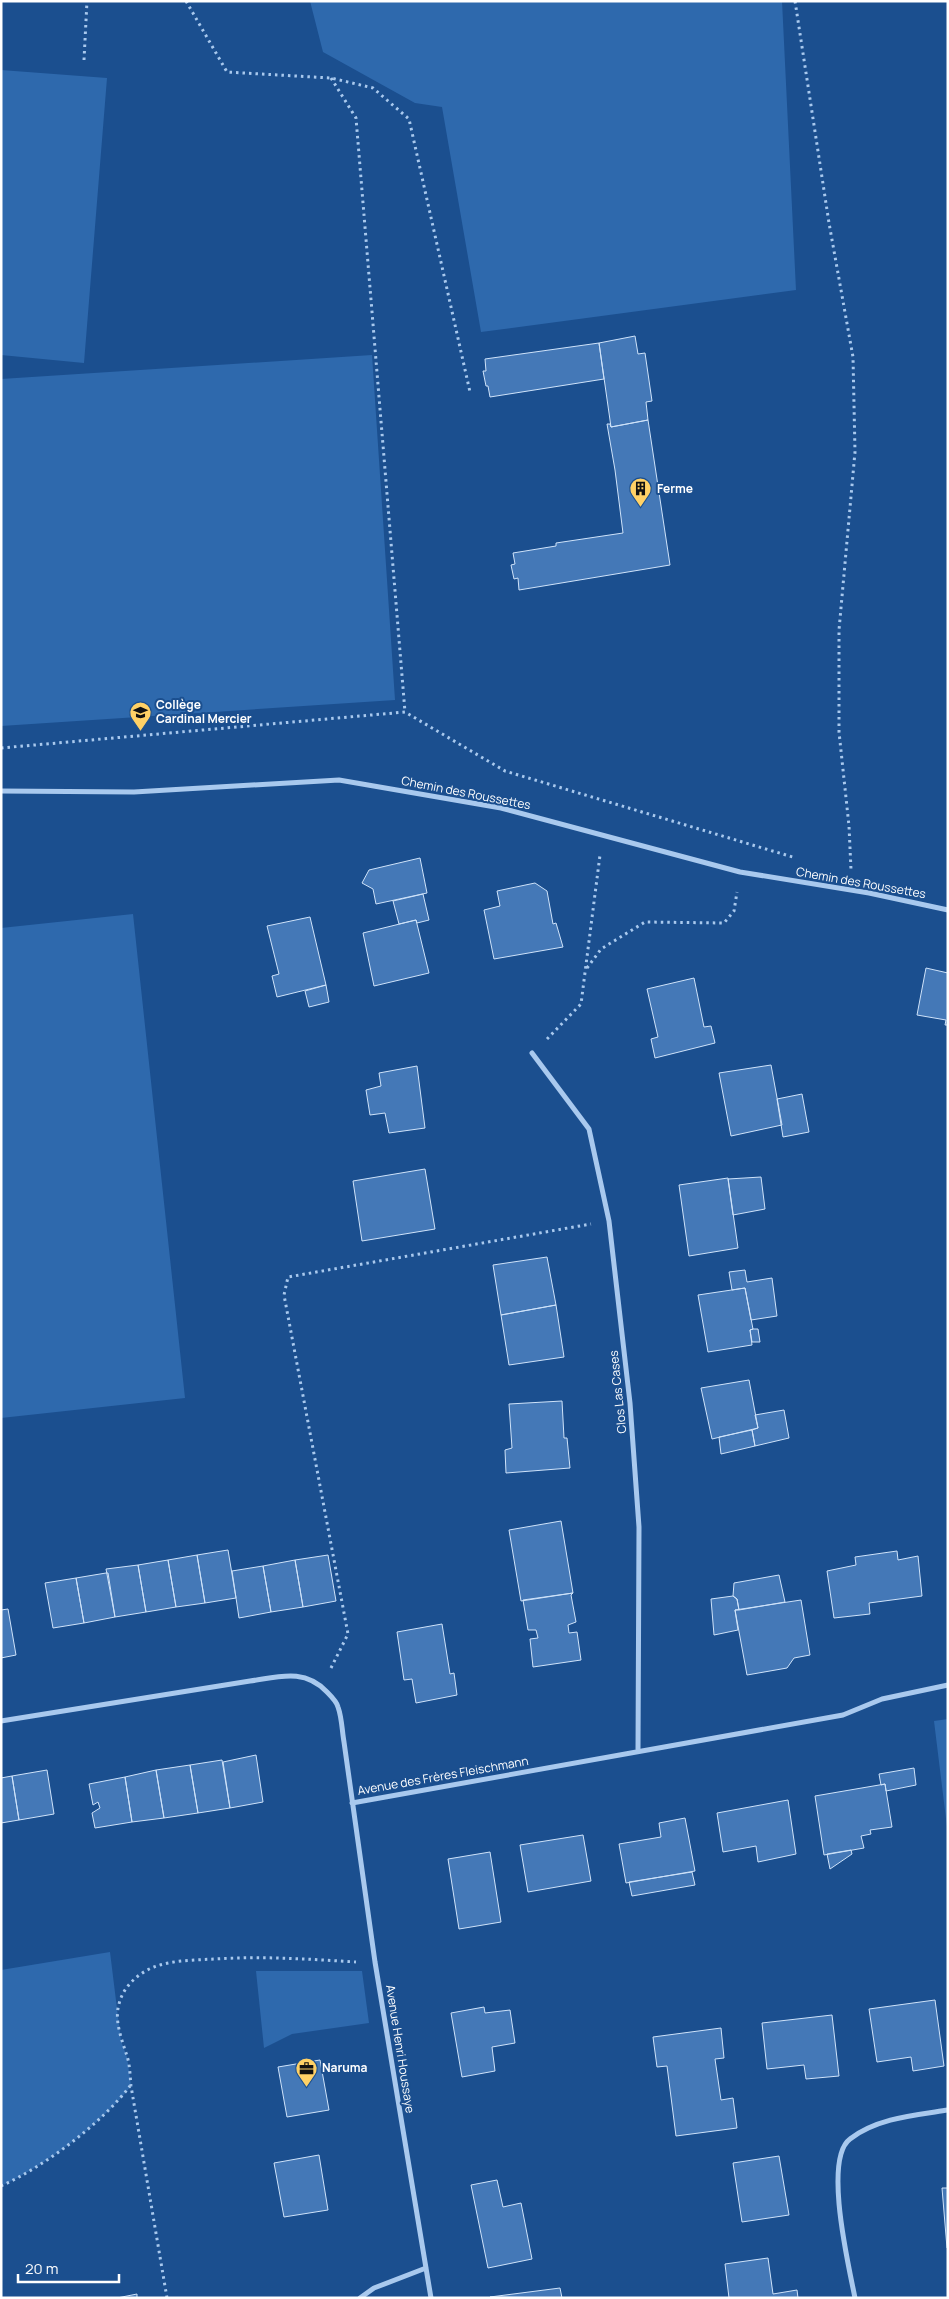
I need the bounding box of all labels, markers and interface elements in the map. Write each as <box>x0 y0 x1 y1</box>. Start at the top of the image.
building icon: Ferme <box>629 477 653 508</box>
place label: Ferme <box>657 480 693 497</box>
place label: Collège Cardinal Mercier <box>156 696 252 727</box>
school or university icon: Collège Cardinal Mercier <box>128 700 152 731</box>
street label: Chemin des Roussettes <box>400 772 532 813</box>
street label: Chemin des Roussettes <box>795 863 927 902</box>
street label: Clos Las Cases <box>605 1350 630 1434</box>
street label: Avenue des Frères Fleischmann <box>356 1752 530 1799</box>
street label: Avenue Henri Houssaye <box>382 1984 419 2114</box>
office icon: Naruma <box>294 2056 318 2087</box>
place label: Naruma <box>322 2059 368 2076</box>
scale bar <box>18 2252 119 2284</box>
text: 20 m <box>25 2258 58 2279</box>

